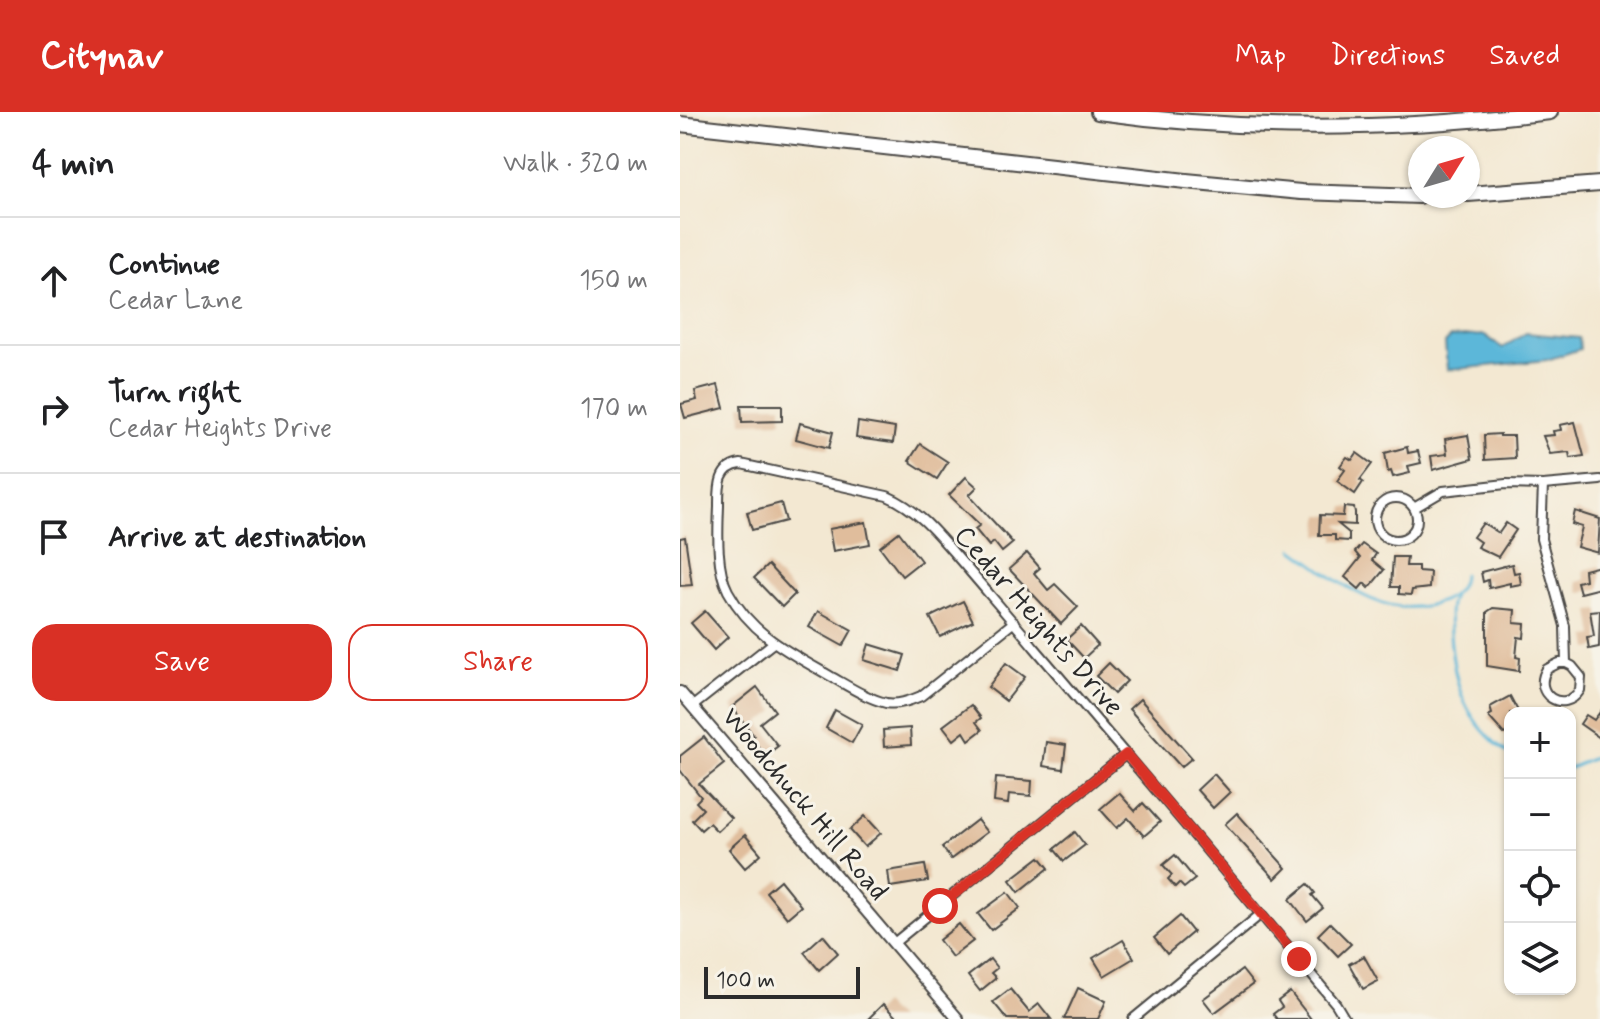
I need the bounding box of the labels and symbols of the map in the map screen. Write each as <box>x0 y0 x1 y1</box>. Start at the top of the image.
north arrow <box>1408 136 1480 208</box>
street label: Cedar Heights Drive <box>945 518 1131 725</box>
street label: Woodchuck Hill Road <box>712 700 896 909</box>
route start <box>922 888 958 924</box>
route end <box>1281 941 1317 977</box>
scale bar <box>704 963 860 999</box>

